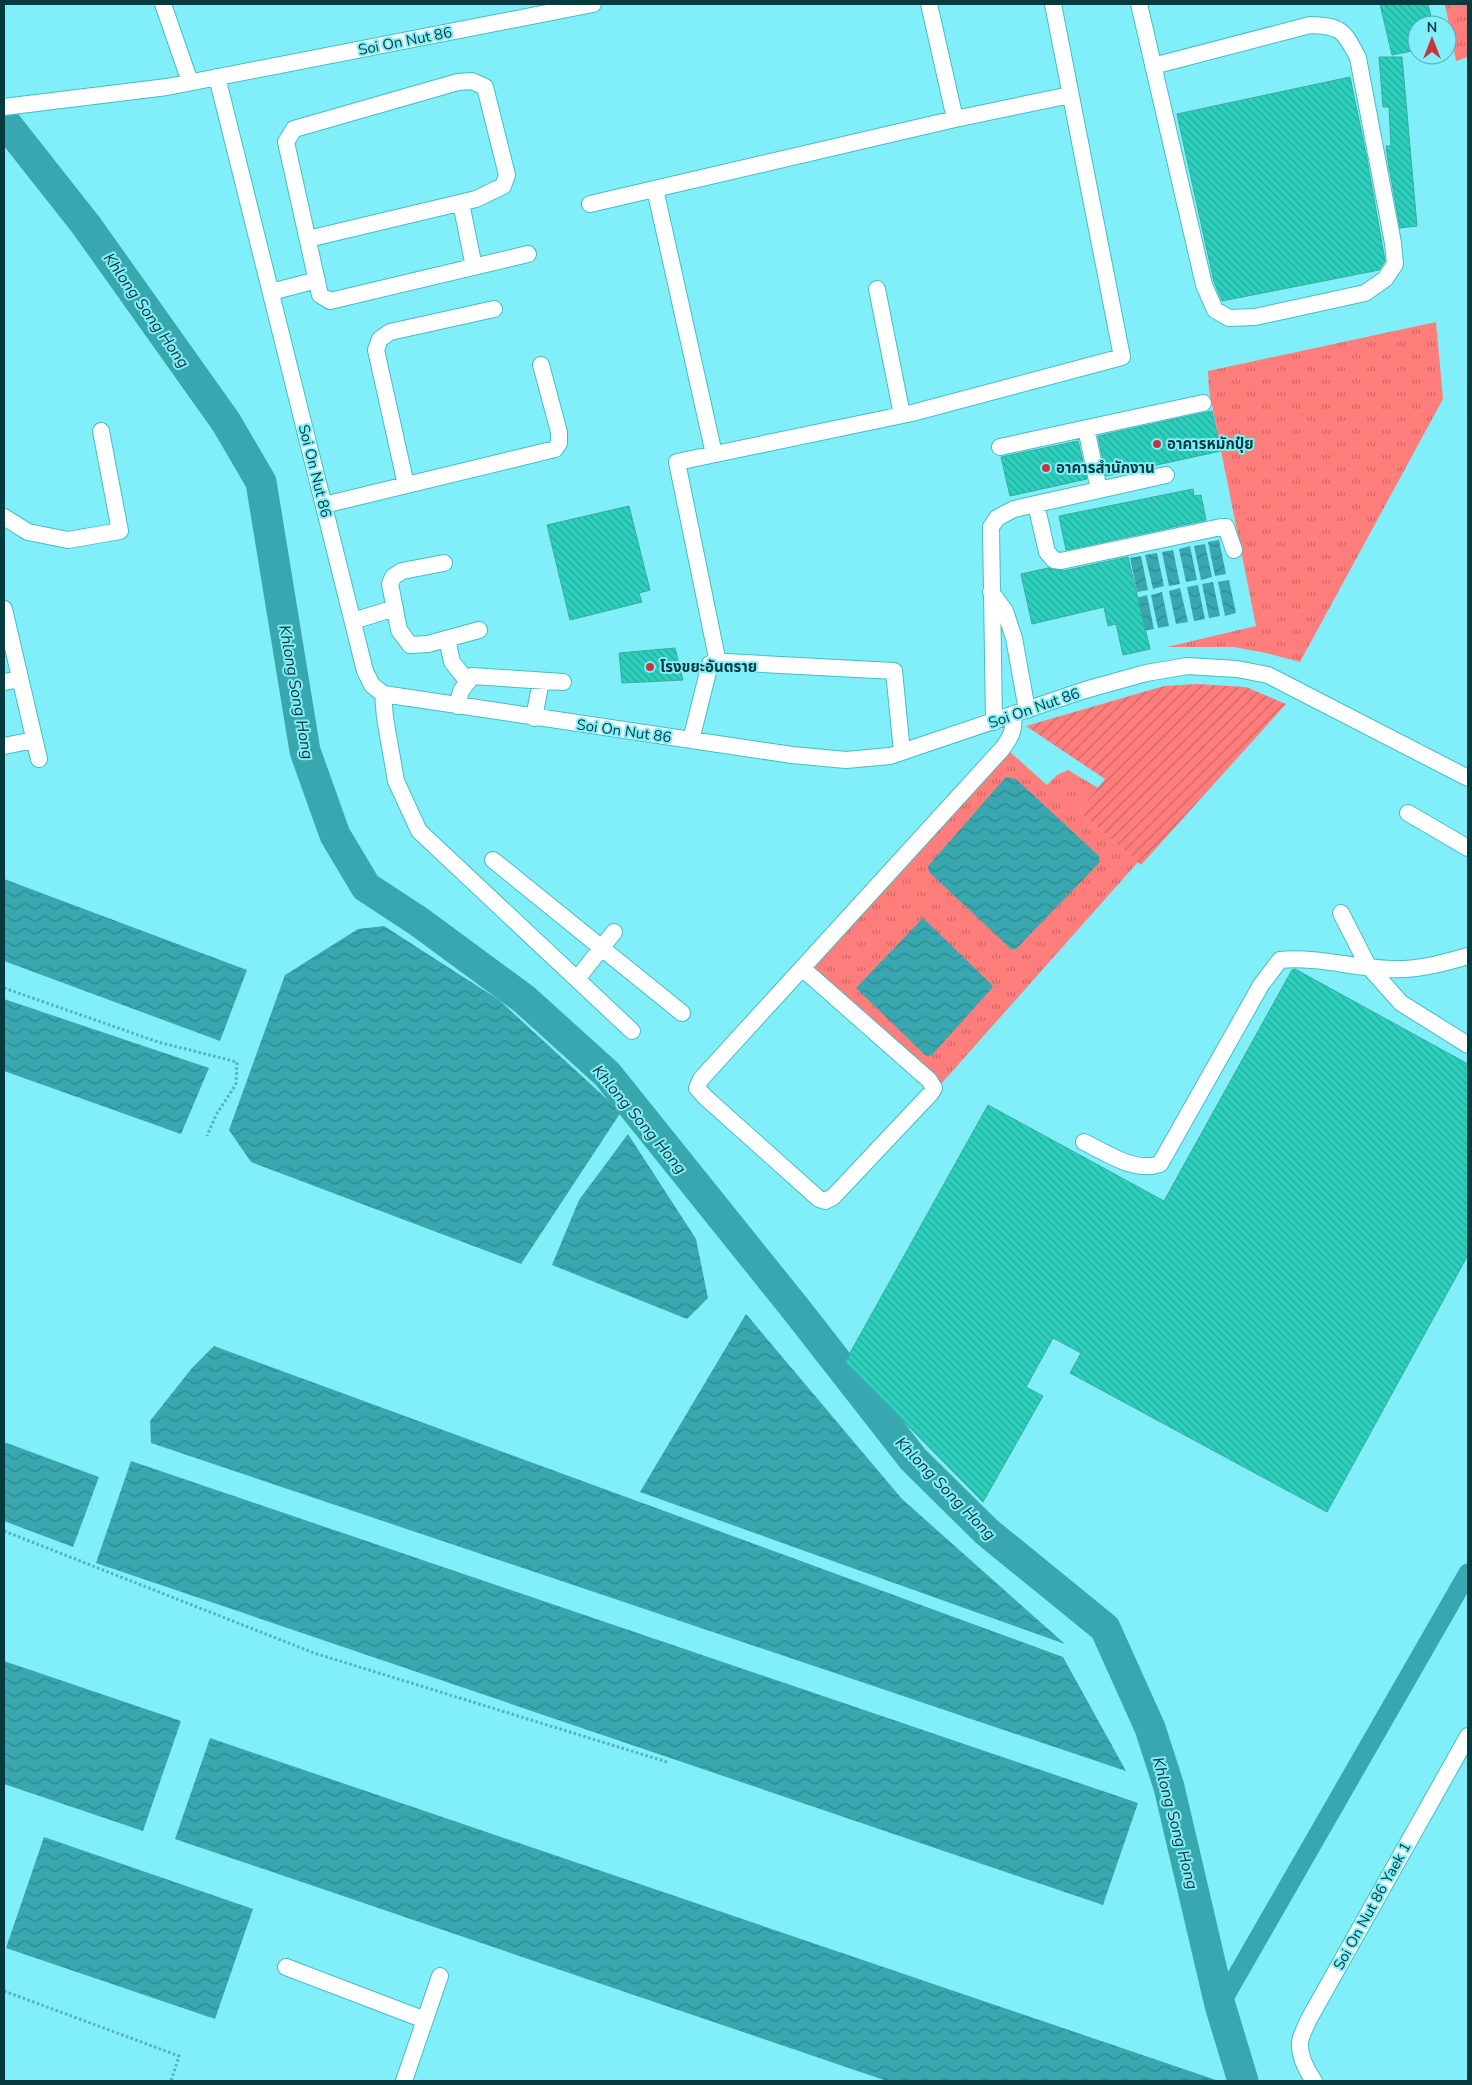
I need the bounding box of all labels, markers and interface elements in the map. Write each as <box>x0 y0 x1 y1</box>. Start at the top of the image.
north arrow <box>1407 15 1457 65</box>
text: N <box>1427 18 1437 37</box>
street label: Soi On Nut 86 <box>356 22 454 60</box>
water label: Khlong Song Hong <box>98 249 194 373</box>
street label: Soi On Nut 86 <box>294 422 336 520</box>
place label: อาคารหมักปุ๋ย <box>1167 434 1254 454</box>
marker: อาคารหมักปุ๋ย <box>1151 438 1163 450</box>
place label: อาคารสำนักงาน <box>1056 458 1155 478</box>
marker: อาคารสำนักงาน <box>1040 462 1052 474</box>
water label: Khlong Song Hong <box>273 623 319 761</box>
place label: โรงขยะอันตราย <box>660 657 757 677</box>
marker: โรงขยะอันตราย <box>644 661 656 673</box>
street label: Soi On Nut 86 <box>986 683 1082 733</box>
street label: Soi On Nut 86 <box>575 714 673 748</box>
water label: Khlong Song Hong <box>587 1060 691 1179</box>
water label: Khlong Song Hong <box>890 1432 1000 1545</box>
water label: Khlong Song Hong <box>1147 1755 1203 1892</box>
street label: Soi On Nut 86 Yaek 1 <box>1329 1838 1415 1974</box>

